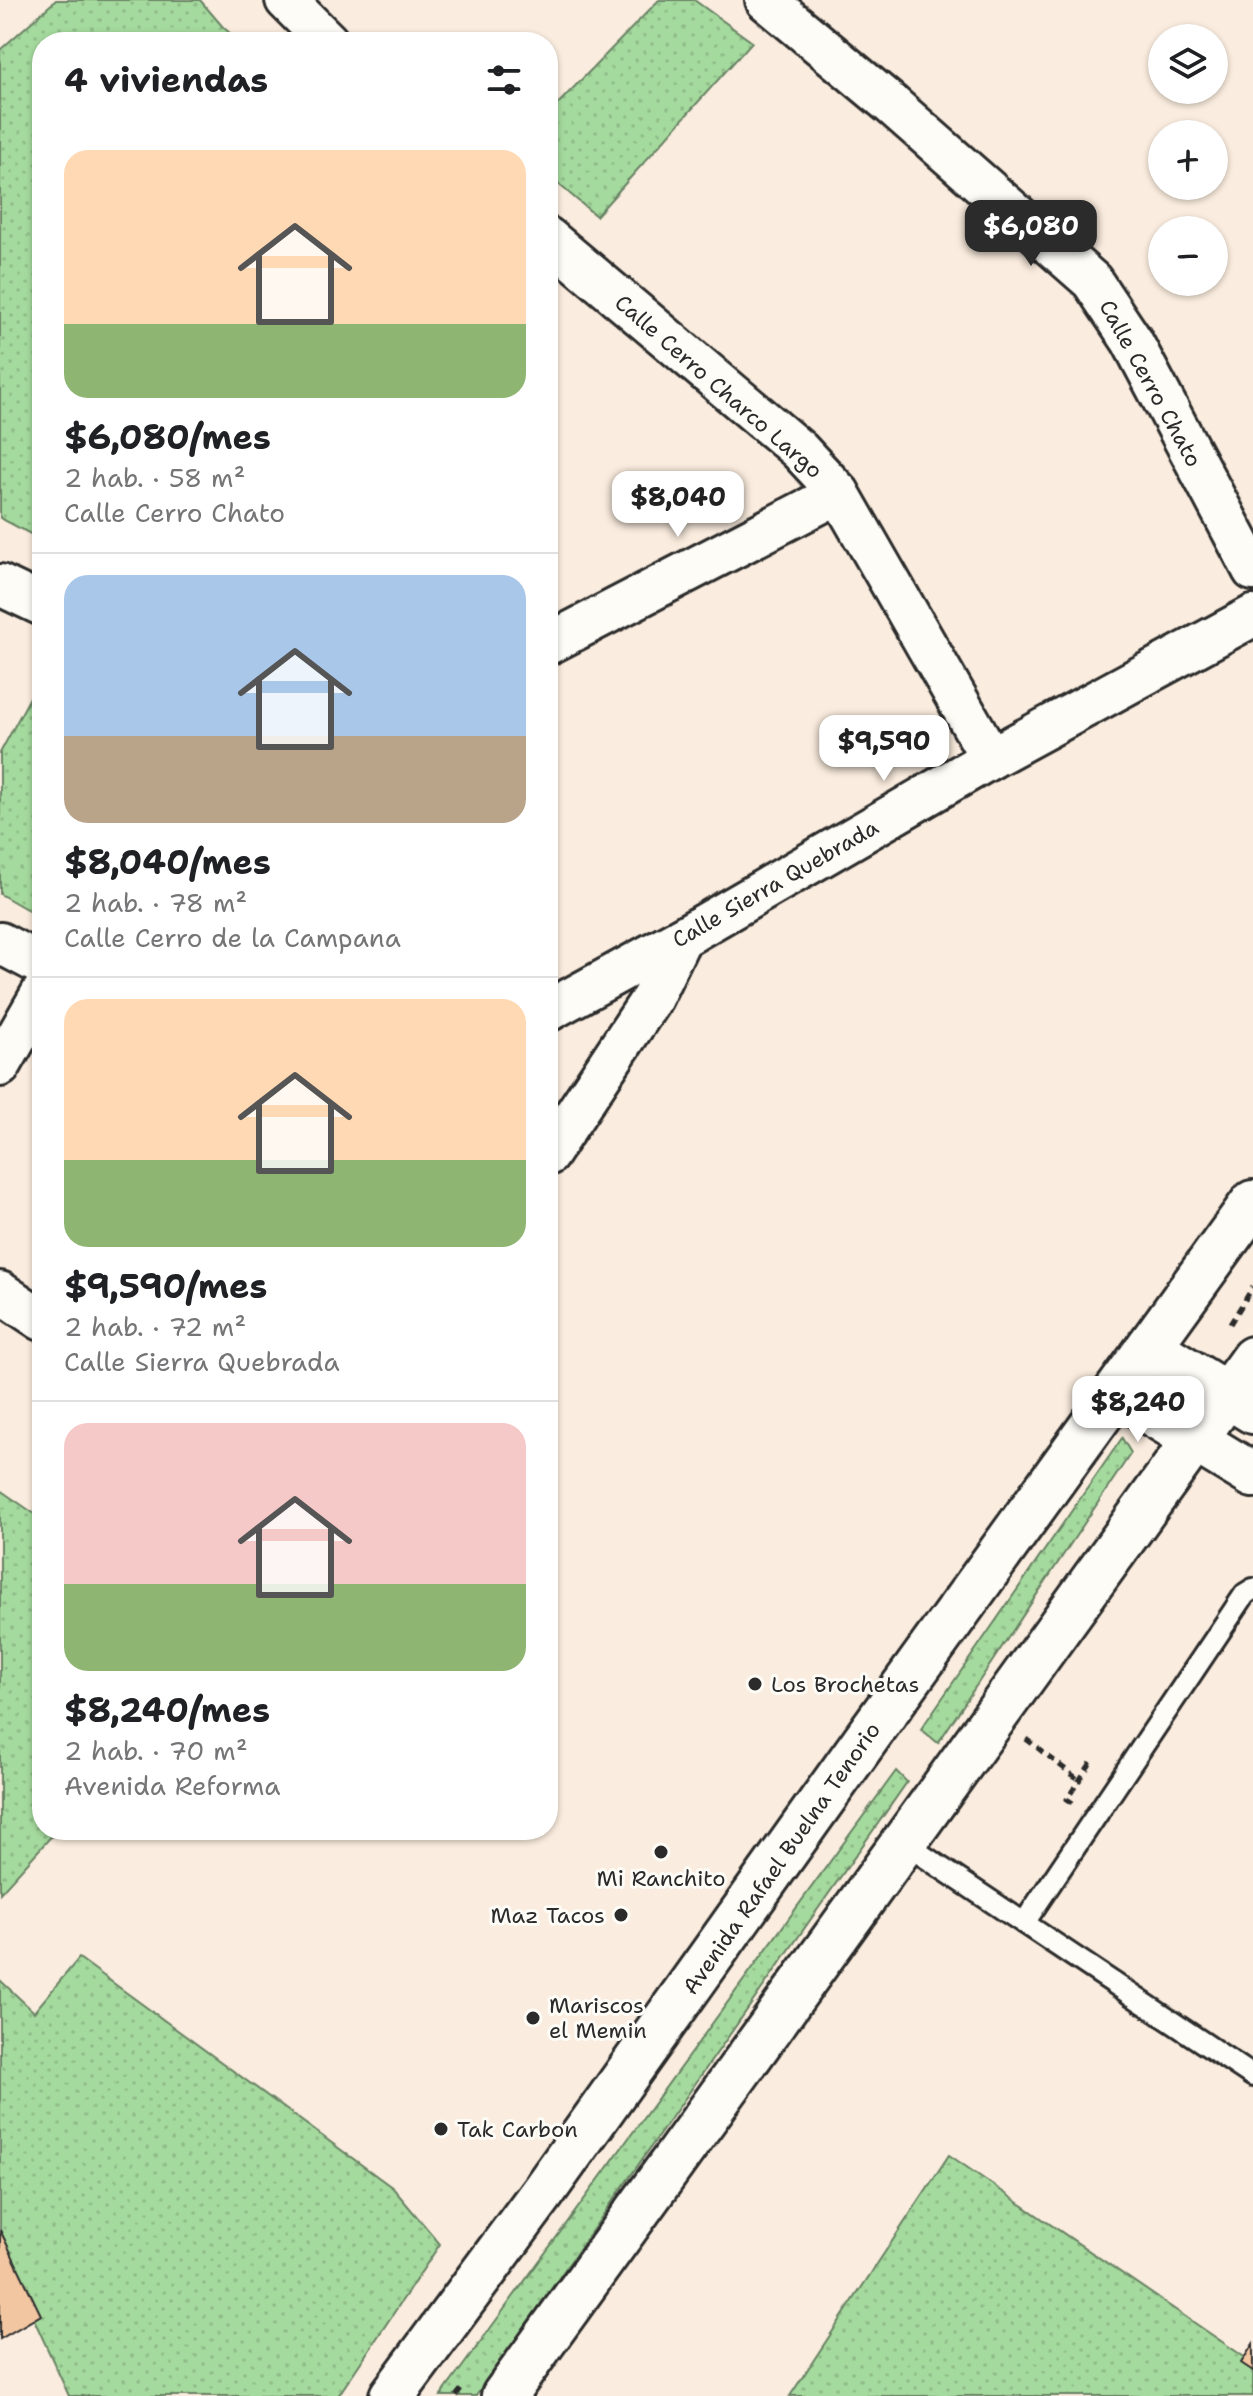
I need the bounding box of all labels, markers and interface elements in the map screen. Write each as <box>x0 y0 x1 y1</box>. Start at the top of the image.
map controls <box>1148 24 1228 296</box>
button: layers <box>1148 24 1228 104</box>
text: 4 viviendas <box>64 57 268 103</box>
icon: filters <box>482 58 526 102</box>
button: + <box>1148 120 1228 200</box>
pin: $6,080 <box>966 200 1096 268</box>
icon: home <box>223 202 367 346</box>
text: $6,080 <box>983 208 1079 243</box>
button: − <box>1148 216 1228 296</box>
street label: Calle Cerro Charco Largo <box>609 288 829 485</box>
street label: Calle Cerro Chato <box>1093 294 1209 472</box>
text: $6,080/mes <box>64 414 271 460</box>
text: 2 hab. · 58 m² <box>64 460 245 495</box>
pin: $8,040 <box>613 471 743 539</box>
text: $8,040 <box>630 479 726 514</box>
text: Calle Cerro Chato <box>64 495 285 530</box>
icon: home <box>223 627 367 771</box>
pin: $9,590 <box>819 715 949 783</box>
text: $9,590 <box>837 723 931 758</box>
street label: Calle Sierra Quebrada <box>667 812 884 954</box>
text: $8,040/mes <box>64 839 271 885</box>
text: 2 hab. · 78 m² <box>64 885 247 920</box>
text: Calle Cerro de la Campana <box>64 920 401 955</box>
icon: home <box>223 1051 367 1195</box>
text: $9,590/mes <box>64 1263 267 1309</box>
text: 2 hab. · 72 m² <box>64 1309 246 1344</box>
text: Calle Sierra Quebrada <box>64 1344 340 1379</box>
pin: $8,240 <box>1073 1376 1203 1444</box>
text: $8,240 <box>1090 1384 1186 1419</box>
icon: home <box>223 1475 367 1619</box>
place label: Los Brochetas <box>771 1670 919 1699</box>
marker: Los Brochetas <box>746 1675 764 1693</box>
text: $8,240/mes <box>64 1687 270 1733</box>
street label: Avenida Rafael Buelna Tenorio <box>676 1716 887 2000</box>
text: 2 hab. · 70 m² <box>64 1733 248 1768</box>
text: Avenida Reforma <box>64 1768 280 1803</box>
marker: Mi Ranchito <box>652 1843 670 1861</box>
place label: Mi Ranchito <box>597 1864 725 1893</box>
place label: Maz Tacos <box>491 1901 605 1930</box>
marker: Maz Tacos <box>612 1906 630 1924</box>
place label: Mariscos el Memin <box>549 1991 647 2045</box>
marker: Mariscos el Memin <box>524 2009 542 2027</box>
place label: Tak Carbon <box>457 2115 578 2144</box>
marker: Tak Carbon <box>432 2120 450 2138</box>

